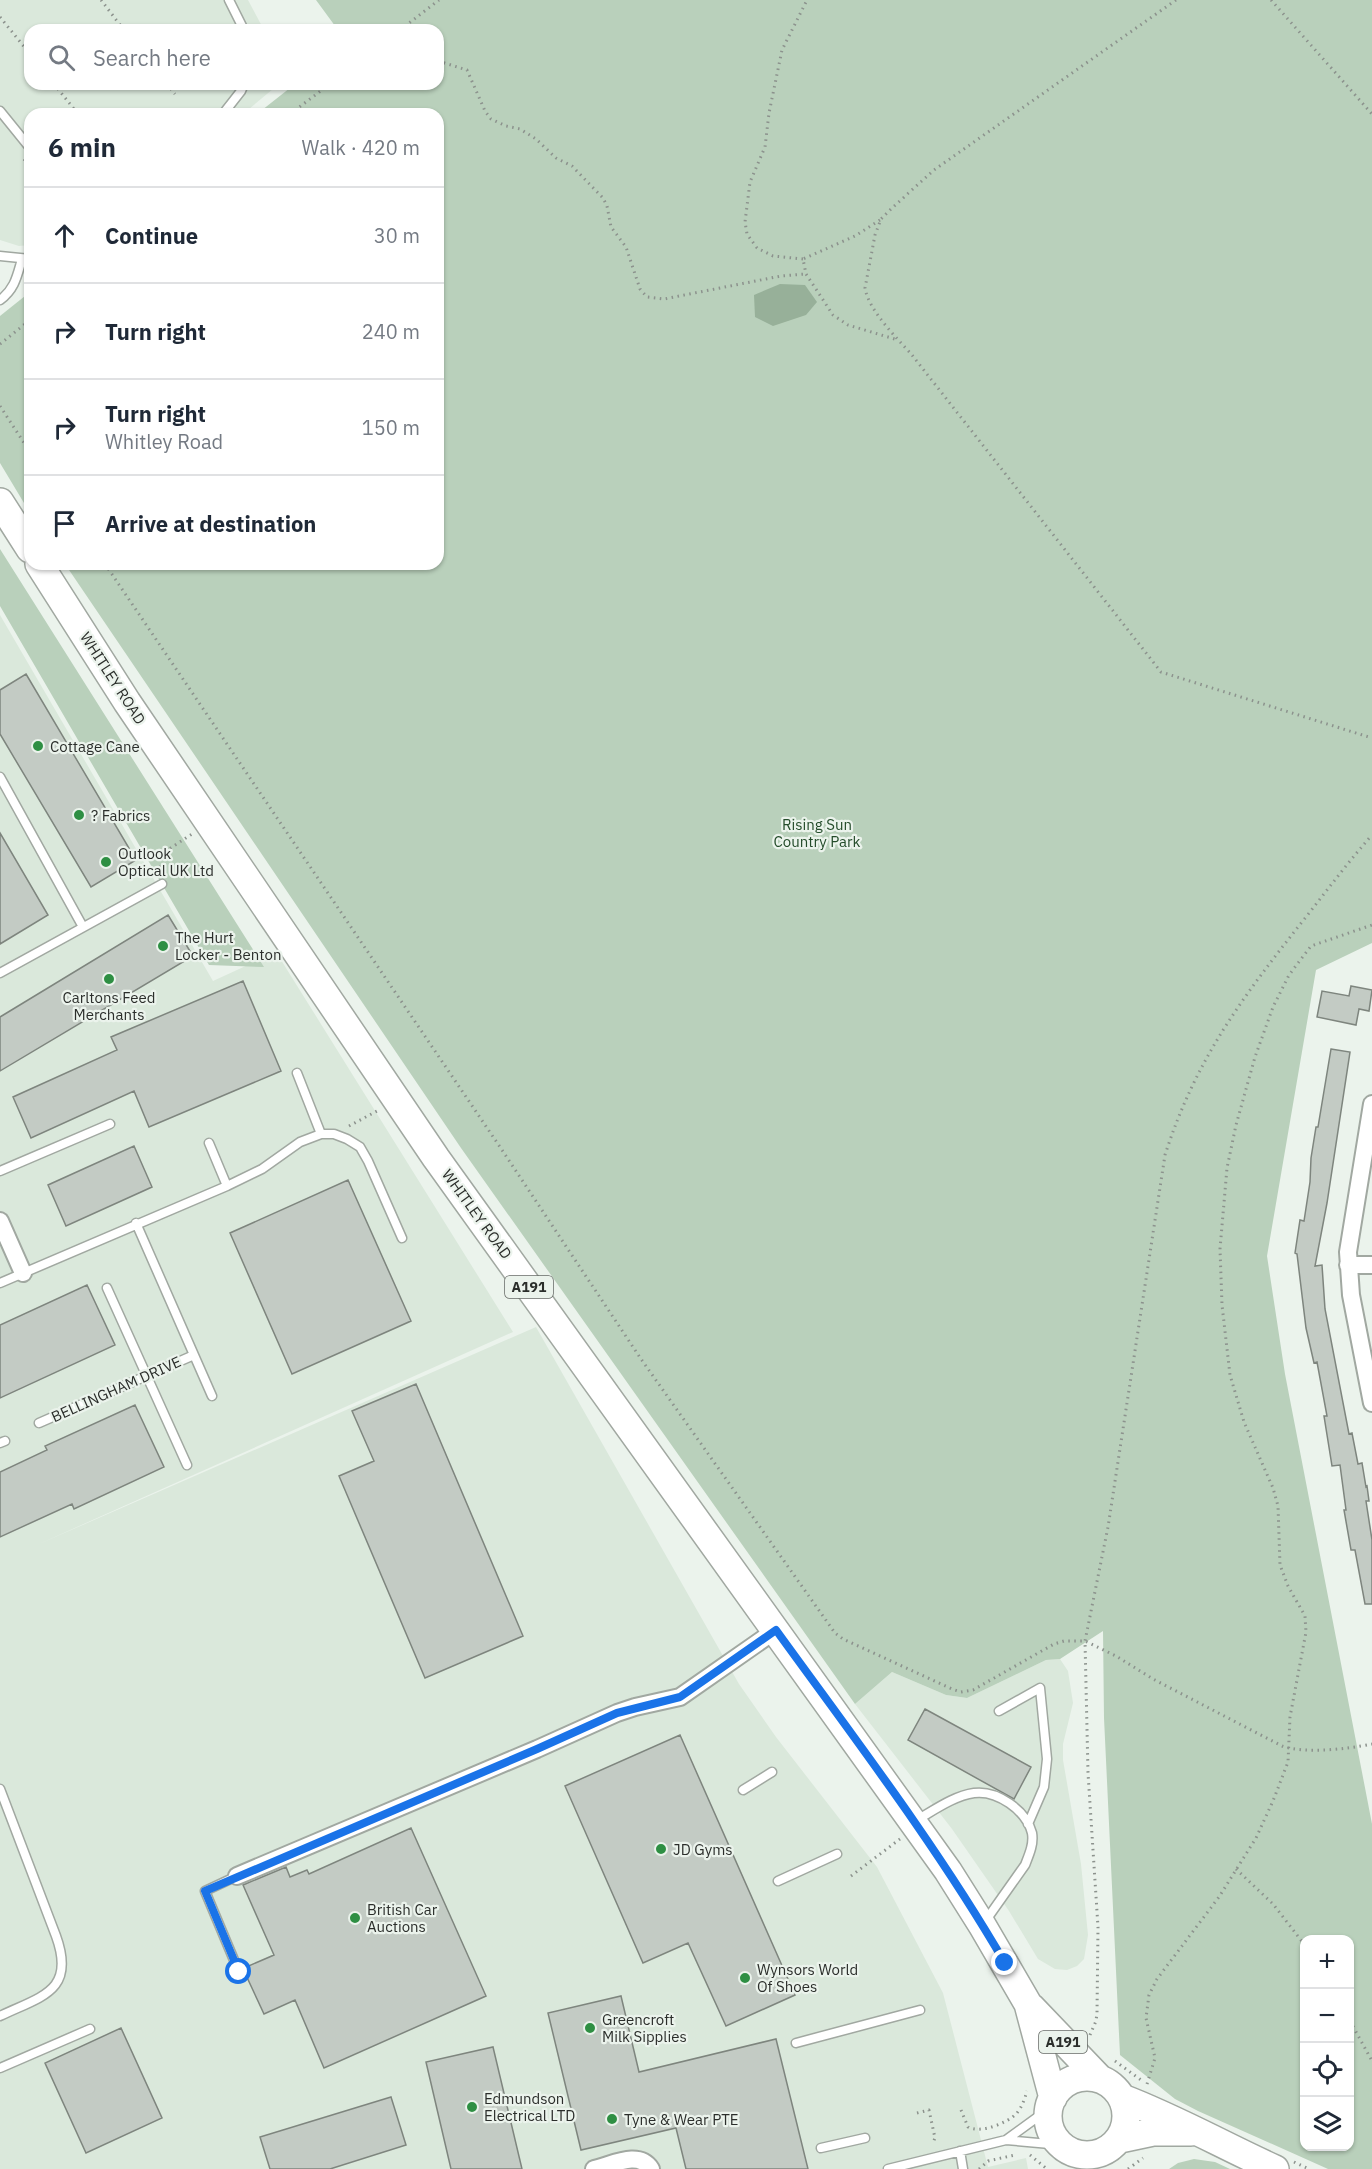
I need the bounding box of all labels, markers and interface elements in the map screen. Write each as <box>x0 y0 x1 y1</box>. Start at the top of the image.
search box <box>24 24 444 90</box>
icon: search <box>45 41 78 74</box>
text: Search here <box>93 43 211 72</box>
text: 6 min <box>48 130 116 164</box>
text: Walk · 420 m <box>302 134 420 161</box>
icon: ahead <box>48 219 81 252</box>
text: Continue <box>105 221 198 250</box>
text: 30 m <box>374 222 420 249</box>
icon: right <box>48 315 81 348</box>
text: Turn right <box>105 317 206 346</box>
text: 240 m <box>362 318 420 345</box>
text: Turn right <box>105 399 206 428</box>
icon: right <box>48 411 81 444</box>
text: 150 m <box>362 414 420 441</box>
text: Whitley Road <box>105 428 223 455</box>
icon: arrive <box>48 507 81 540</box>
text: Arrive at destination <box>105 509 316 538</box>
street label: WHITLEY ROAD <box>76 628 150 728</box>
place label: Cottage Cane <box>50 737 140 756</box>
marker: Cottage Cane <box>31 739 45 753</box>
place label: ? Fabrics <box>91 806 150 825</box>
marker: ? Fabrics <box>72 808 86 822</box>
park label: Rising Sun Country Park <box>773 815 861 851</box>
place label: Outlook Optical UK Ltd <box>118 844 214 880</box>
marker: Outlook Optical UK Ltd <box>99 855 113 869</box>
place label: The Hurt Locker - Benton <box>175 928 281 964</box>
marker: The Hurt Locker - Benton <box>156 939 170 953</box>
marker: Carltons Feed Merchants <box>102 972 116 986</box>
place label: Carltons Feed Merchants <box>63 988 156 1024</box>
street label: WHITLEY ROAD <box>438 1165 516 1263</box>
road number: A191 <box>505 1276 553 1298</box>
street label: BELLINGHAM DRIVE <box>48 1352 184 1426</box>
place label: JD Gyms <box>673 1840 733 1859</box>
marker: JD Gyms <box>654 1842 668 1856</box>
place label: British Car Auctions <box>367 1900 438 1936</box>
marker: British Car Auctions <box>348 1911 362 1925</box>
map controls <box>1300 1935 1354 2151</box>
button: + <box>1300 1935 1354 1989</box>
route end <box>991 1949 1017 1975</box>
route start <box>225 1958 251 1984</box>
place label: Wynsors World Of Shoes <box>757 1960 858 1996</box>
marker: Wynsors World Of Shoes <box>738 1971 752 1985</box>
button: − <box>1300 1989 1354 2043</box>
place label: Greencroft Milk Sipplies <box>602 2010 687 2046</box>
marker: Greencroft Milk Sipplies <box>583 2021 597 2035</box>
road number: A191 <box>1039 2031 1087 2053</box>
button: locate <box>1300 2043 1354 2097</box>
place label: Edmundson Electrical LTD <box>484 2089 575 2125</box>
button: layers <box>1300 2097 1354 2151</box>
marker: Edmundson Electrical LTD <box>465 2100 479 2114</box>
place label: Tyne & Wear PTE <box>624 2110 739 2129</box>
marker: Tyne & Wear PTE <box>605 2112 619 2126</box>

